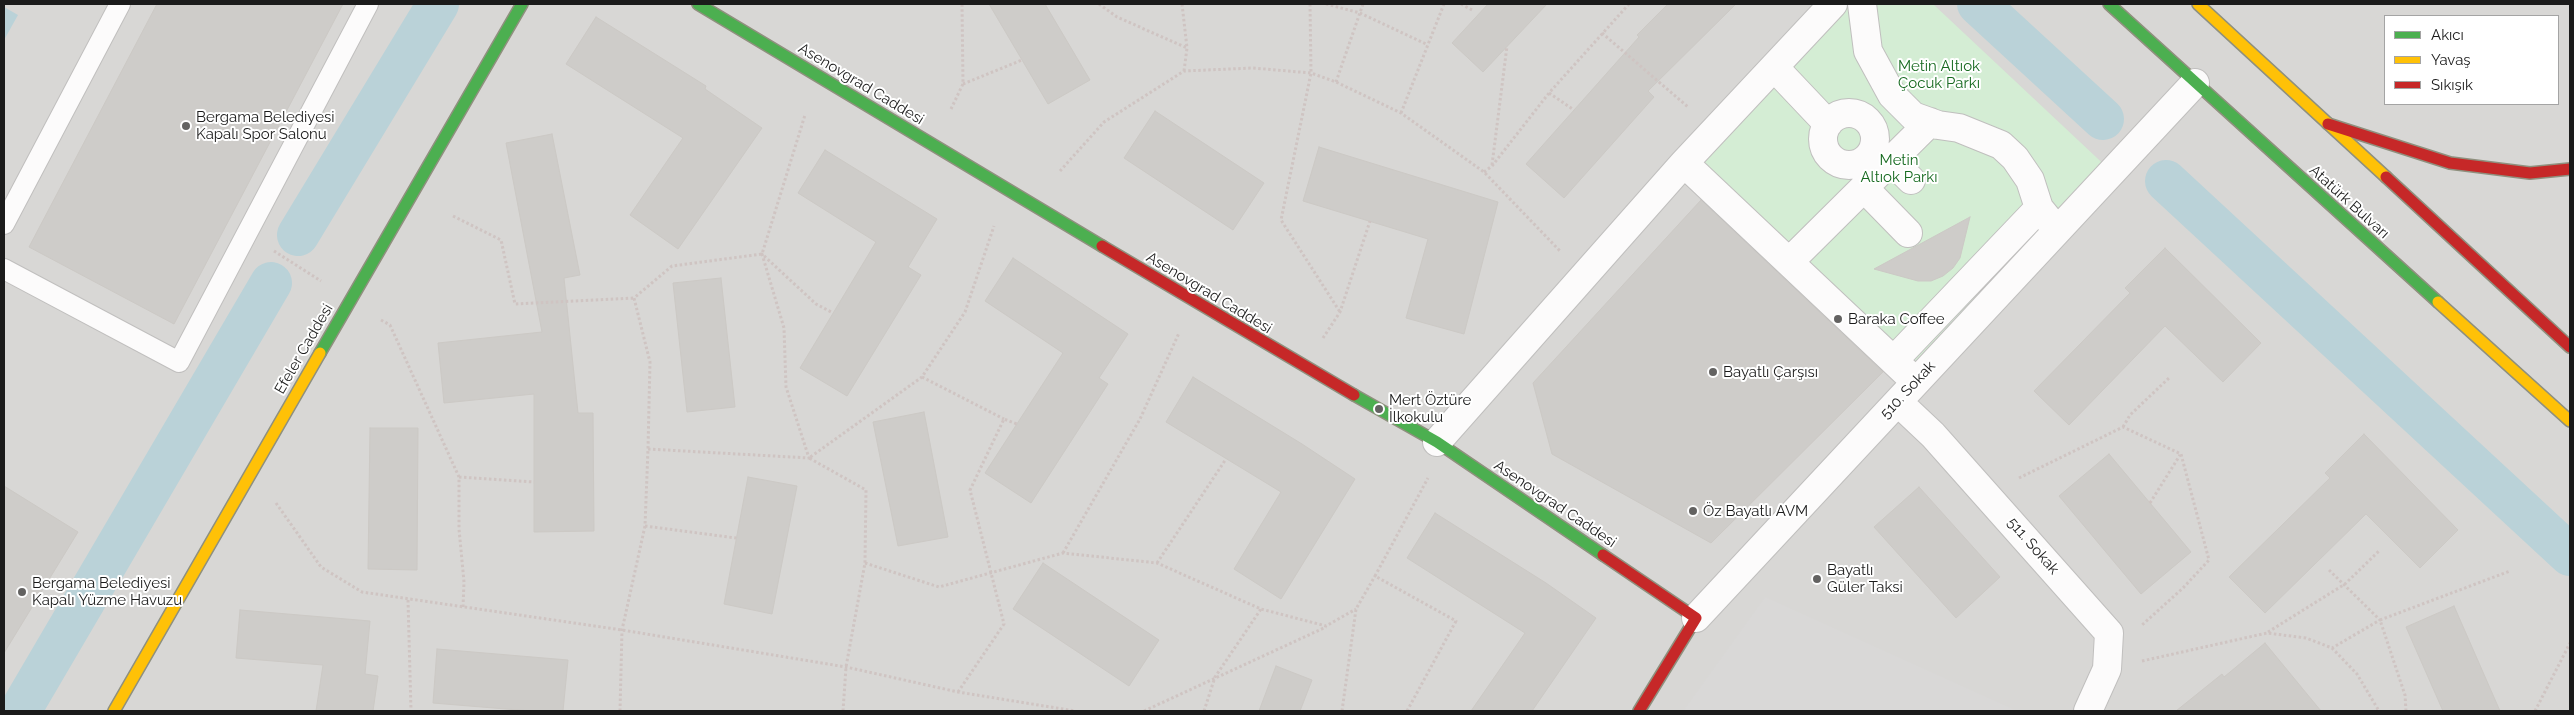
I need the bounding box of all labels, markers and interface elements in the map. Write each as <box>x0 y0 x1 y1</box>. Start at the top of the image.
legend <box>2384 15 2559 105</box>
text: Akıcı <box>2431 26 2464 44</box>
street label: Asenovgrad Caddesi <box>795 39 927 129</box>
text: Yavaş <box>2431 51 2471 69</box>
park label: Metin Altıok Çocuk Parkı <box>1898 57 1980 92</box>
text: Sıkışık <box>2431 76 2473 94</box>
place label: Bergama Belediyesi Kapalı Spor Salonu <box>196 108 335 143</box>
marker: Bergama Belediyesi Kapalı Spor Salonu <box>180 120 192 132</box>
park label: Metin Altıok Parkı <box>1860 151 1938 186</box>
street label: Atatürk Bulvarı <box>2305 161 2393 243</box>
street label: Asenovgrad Caddesi <box>1143 248 1275 338</box>
street label: Efeler Caddesi <box>271 301 337 397</box>
place label: Baraka Coffee <box>1848 310 1945 328</box>
marker: Baraka Coffee <box>1832 313 1844 325</box>
street label: 510. Sokak <box>1877 357 1939 423</box>
place label: Bayatlı Çarşısı <box>1723 363 1818 381</box>
marker: Bayatlı Çarşısı <box>1707 366 1719 378</box>
place label: Mert Öztüre İlkokulu <box>1389 391 1471 426</box>
marker: Mert Öztüre İlkokulu <box>1373 403 1385 415</box>
street label: Asenovgrad Caddesi <box>1490 456 1620 552</box>
place label: Öz Bayatlı AVM <box>1703 502 1808 520</box>
marker: Öz Bayatlı AVM <box>1687 505 1699 517</box>
street label: 511. Sokak <box>2003 514 2063 578</box>
place label: Bayatlı Güler Taksi <box>1827 561 1903 596</box>
marker: Bayatlı Güler Taksi <box>1811 573 1823 585</box>
place label: Bergama Belediyesi Kapalı Yüzme Havuzu <box>32 574 182 609</box>
marker: Bergama Belediyesi Kapalı Yüzme Havuzu <box>16 586 28 598</box>

